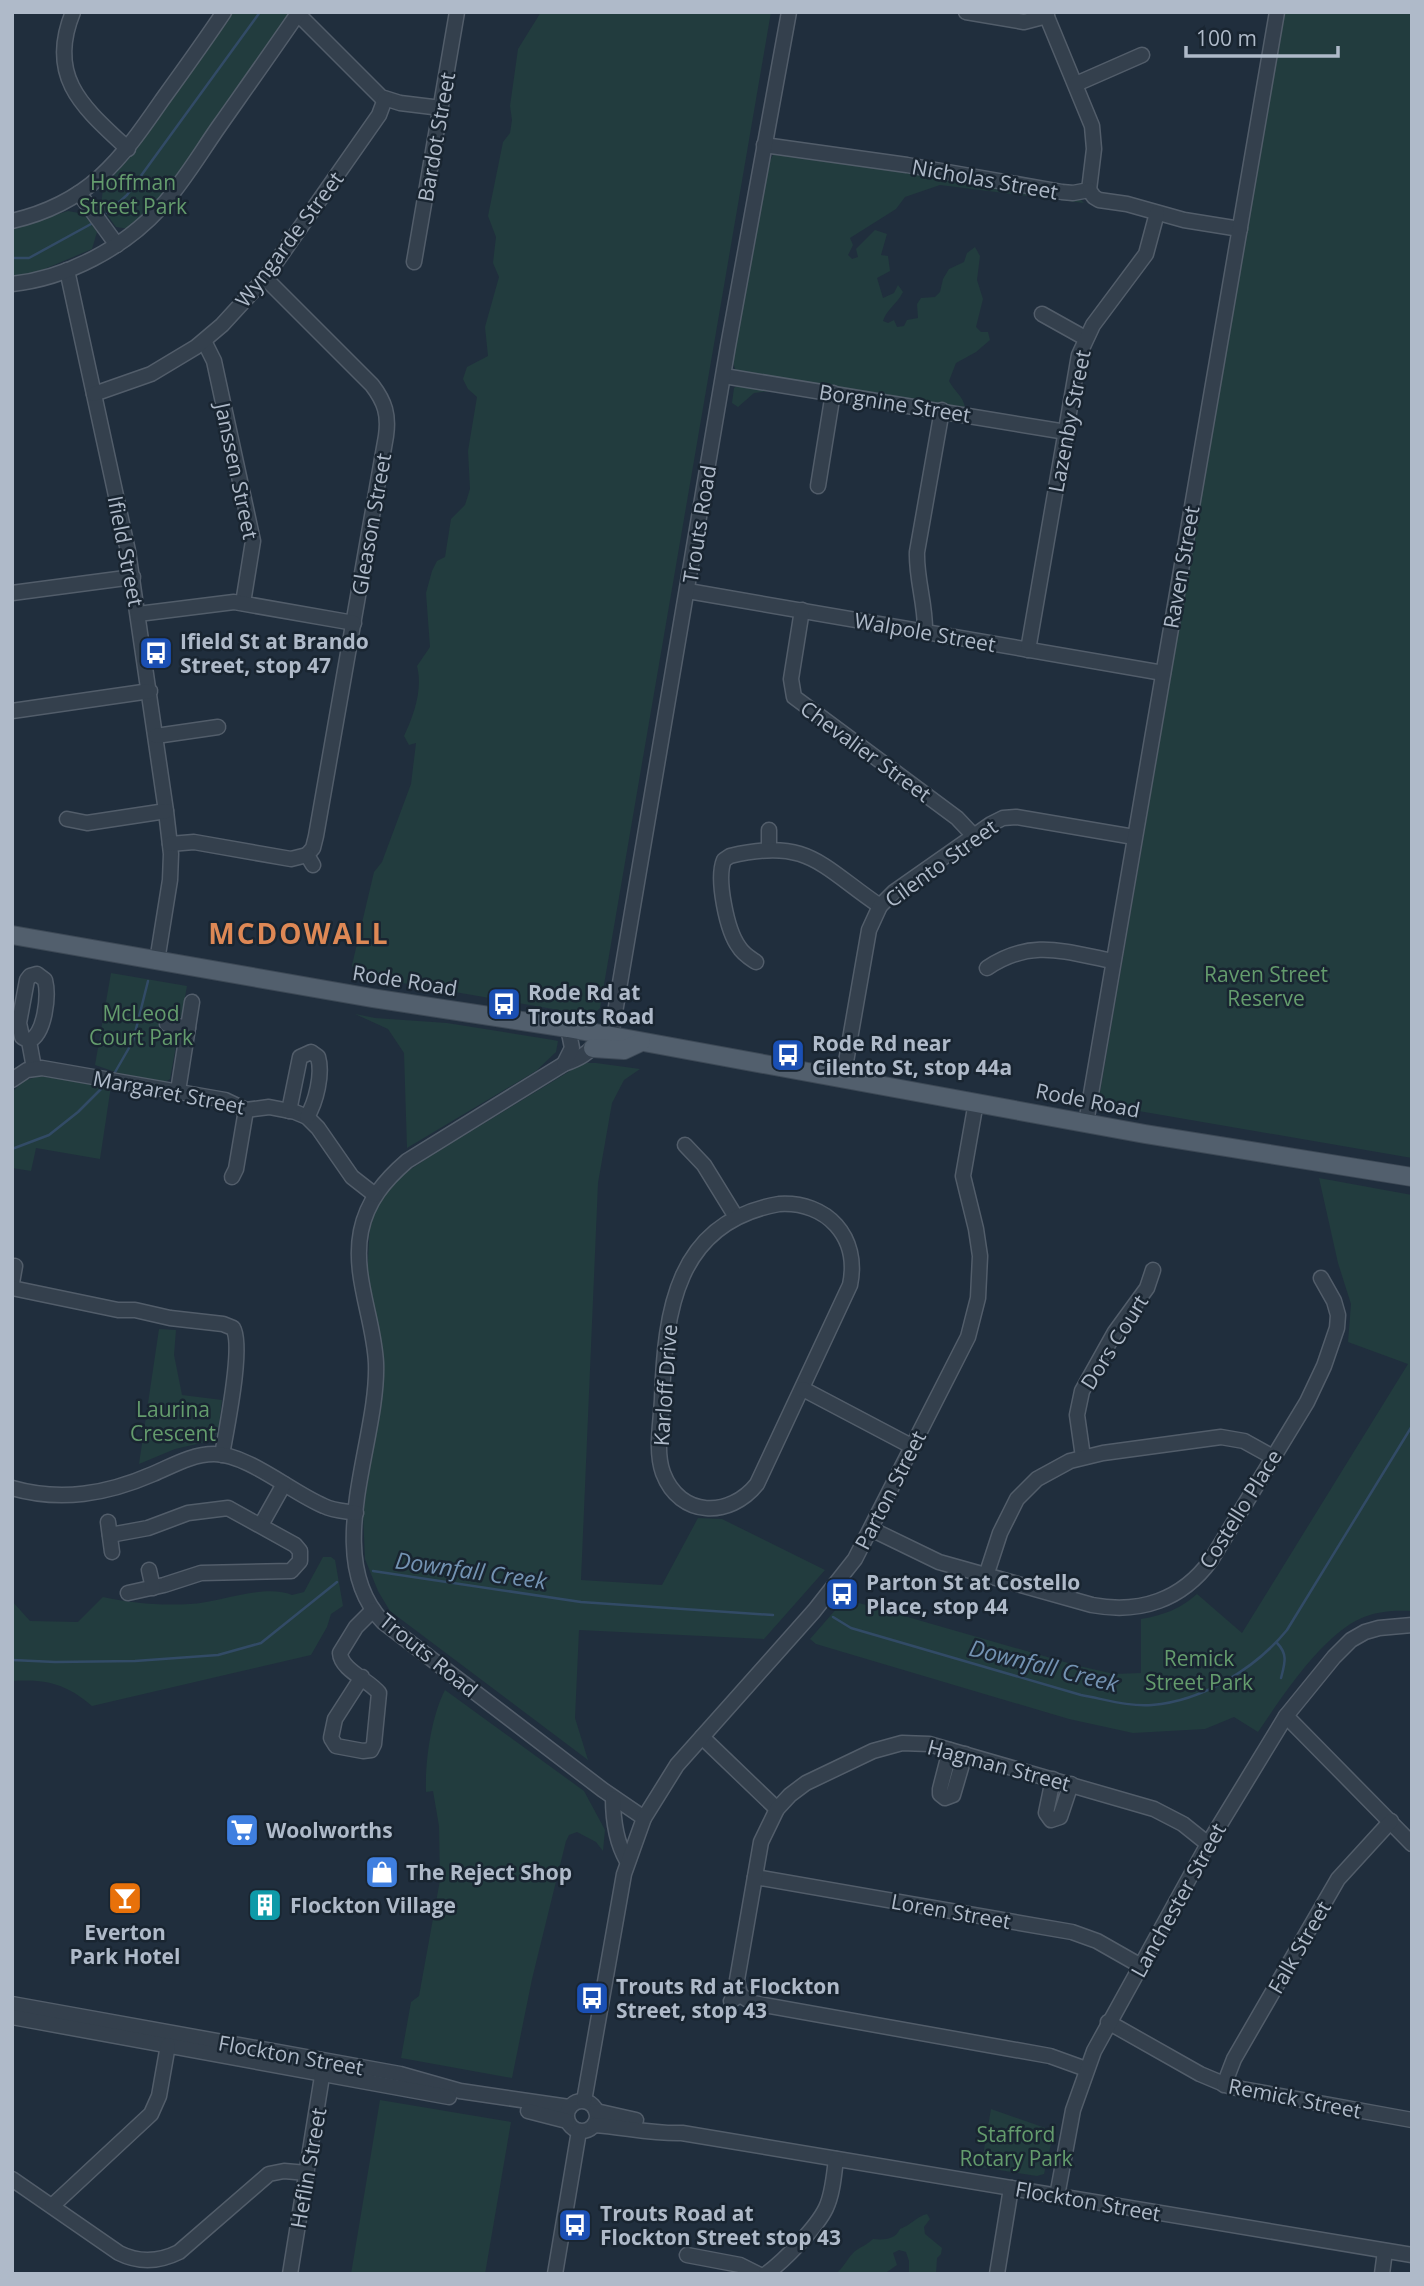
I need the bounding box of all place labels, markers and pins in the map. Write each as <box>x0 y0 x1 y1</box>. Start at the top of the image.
place label: Ifield St at Brando Street, stop 47 <box>180 627 369 679</box>
bus stop icon: Ifield St at Brando Street, stop 47 <box>137 634 175 672</box>
place label: Rode Rd at Trouts Road <box>528 978 654 1030</box>
bus stop icon: Rode Rd at Trouts Road <box>485 985 523 1023</box>
place label: Rode Rd near Cilento St, stop 44a <box>812 1029 1012 1081</box>
bus stop icon: Rode Rd near Cilento St, stop 44a <box>769 1036 807 1074</box>
place label: Parton St at Costello Place, stop 44 <box>866 1568 1080 1620</box>
bus stop icon: Parton St at Costello Place, stop 44 <box>823 1575 861 1613</box>
supermarket icon: Woolworths <box>223 1811 261 1849</box>
place label: Woolworths <box>266 1816 393 1844</box>
shop icon: The Reject Shop <box>363 1853 401 1891</box>
place label: The Reject Shop <box>406 1858 572 1886</box>
bar icon: Everton Park Hotel <box>106 1879 144 1917</box>
building icon: Flockton Village <box>246 1886 284 1924</box>
place label: Flockton Village <box>290 1891 456 1919</box>
place label: Everton Park Hotel <box>70 1918 180 1970</box>
place label: Trouts Rd at Flockton Street, stop 43 <box>616 1972 840 2024</box>
bus stop icon: Trouts Rd at Flockton Street, stop 43 <box>573 1979 611 2017</box>
place label: Trouts Road at Flockton Street stop 43 <box>600 2199 841 2251</box>
bus stop icon: Trouts Road at Flockton Street stop 43 <box>556 2206 594 2244</box>

